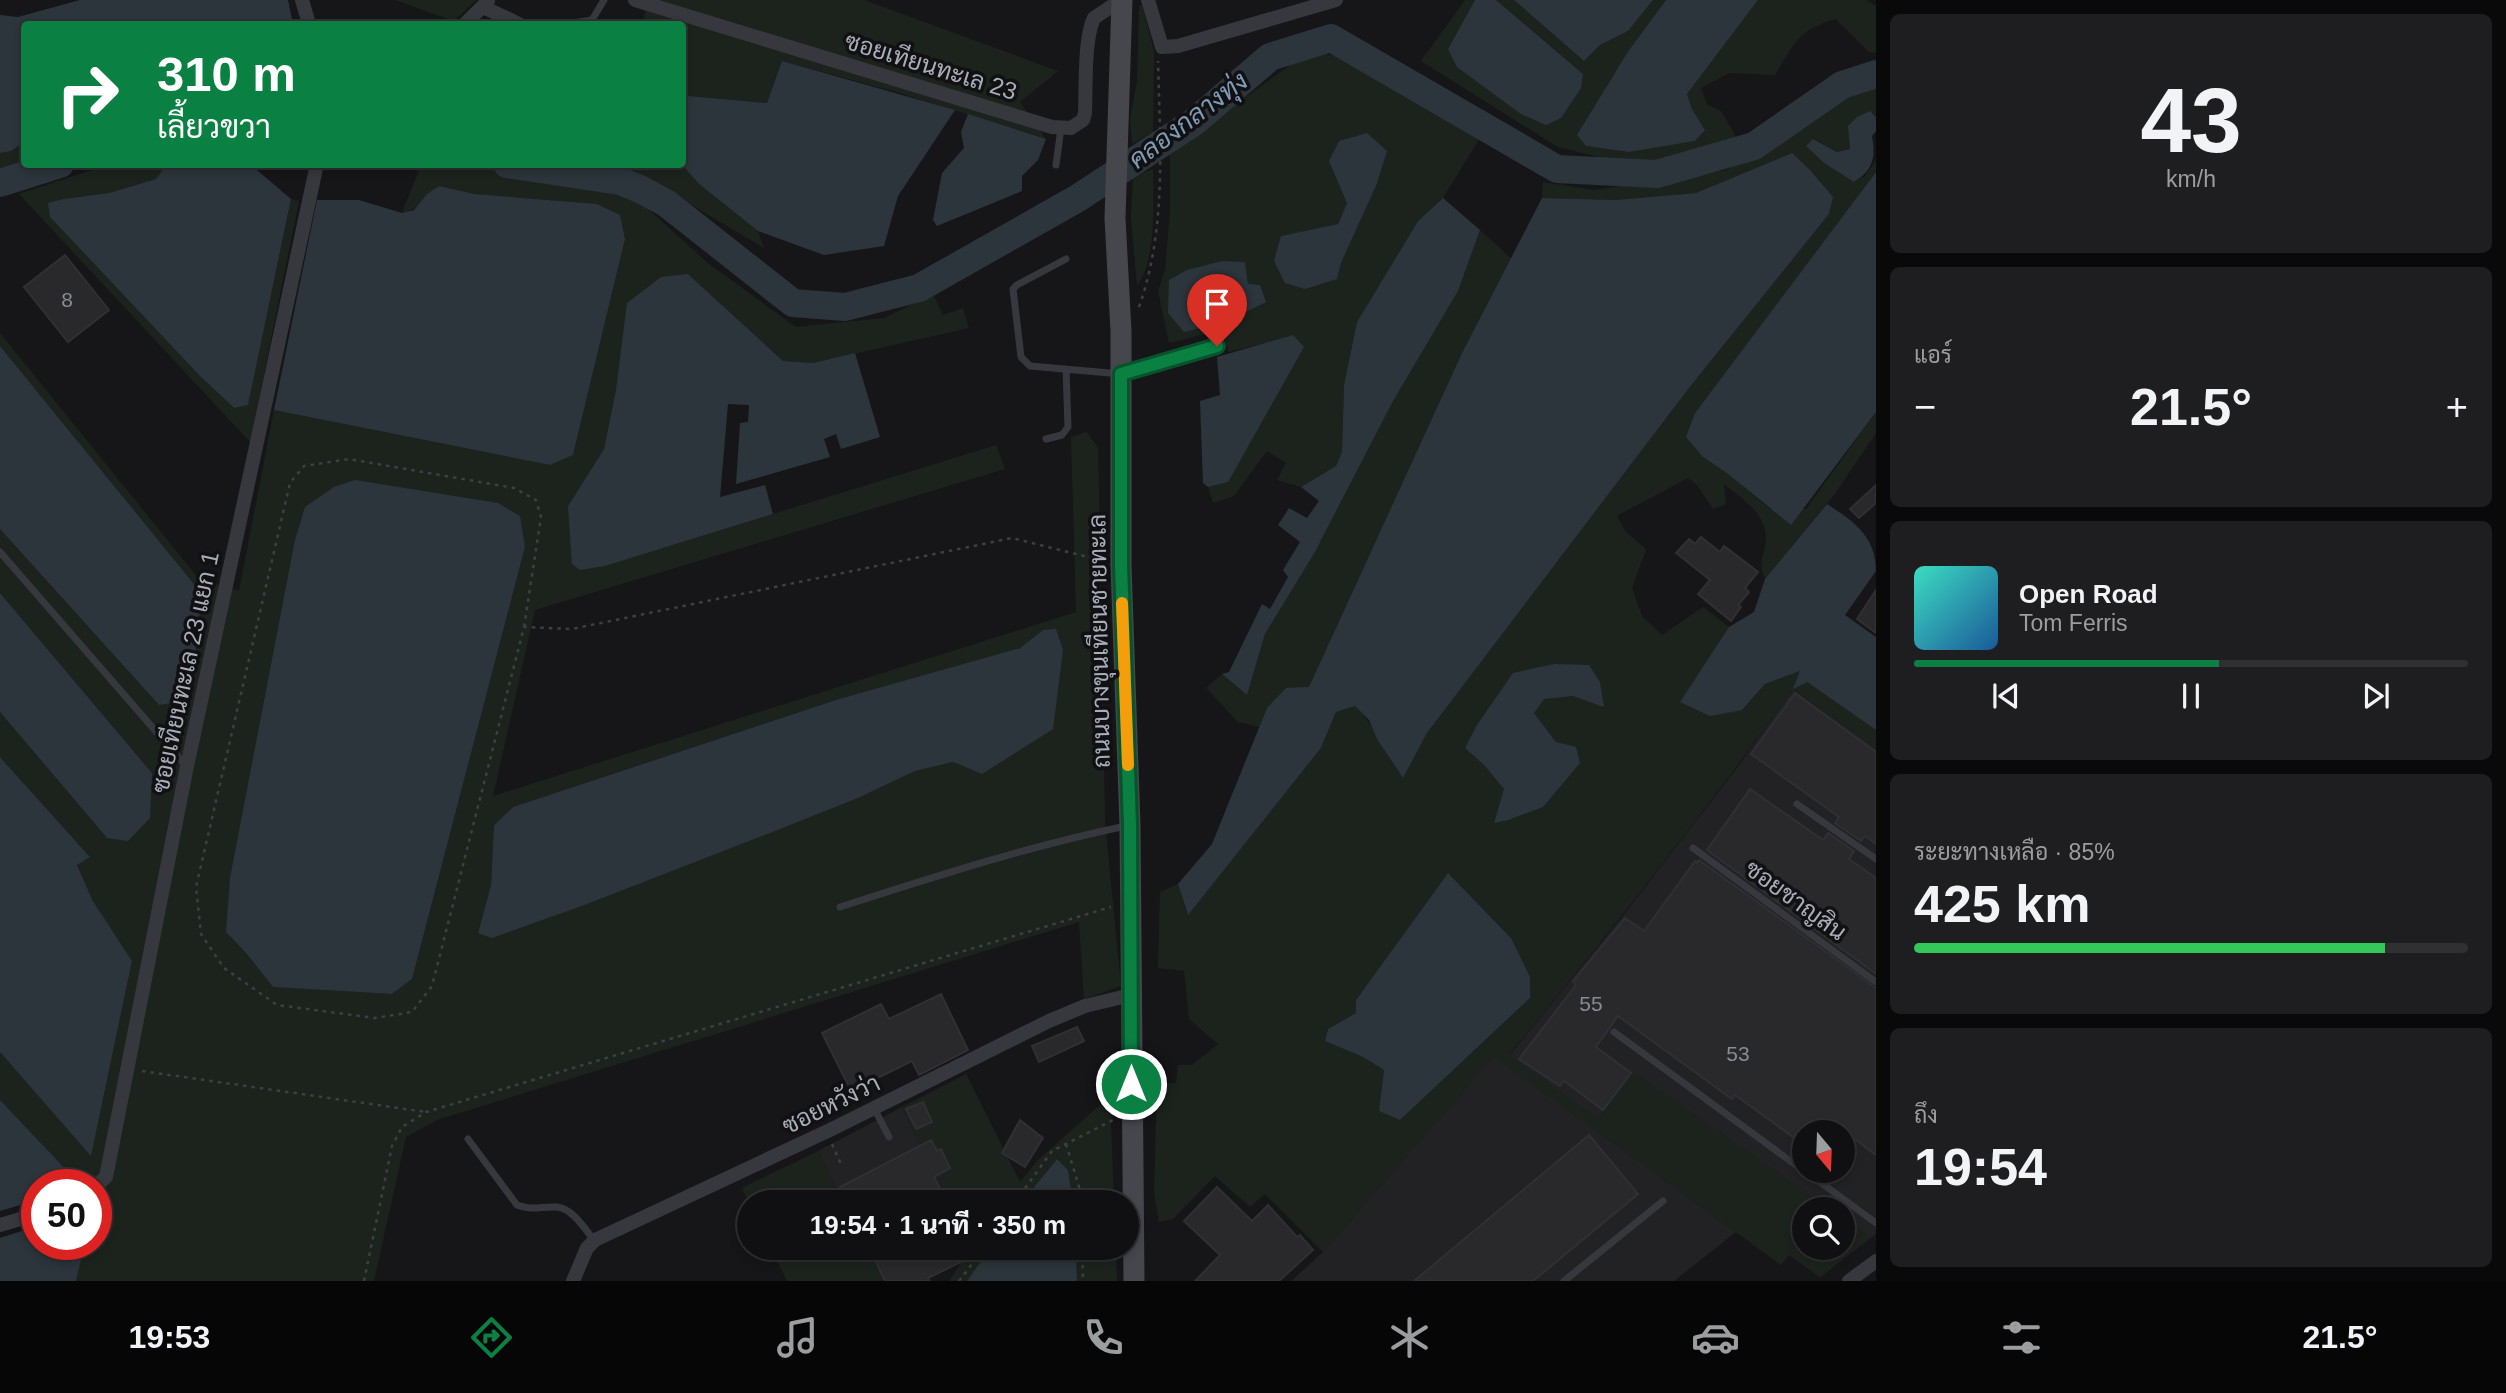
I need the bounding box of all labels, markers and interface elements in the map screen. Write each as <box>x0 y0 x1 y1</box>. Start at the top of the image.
street label: ซอยเทียนทะเล 23 <box>842 26 1020 105</box>
text: 310 m <box>157 47 296 101</box>
icon: right <box>42 49 133 140</box>
water label: คลองกลางทุ่ง <box>1123 66 1255 177</box>
text: 43 <box>2140 70 2242 171</box>
text: เลี้ยวขวา <box>157 109 271 145</box>
text: km/h <box>2166 166 2216 192</box>
pin <box>1187 274 1247 346</box>
icon: arrive <box>1198 285 1236 323</box>
house number: 8 <box>61 288 73 311</box>
text: แอร์ <box>1914 342 1952 368</box>
text: 21.5° <box>2130 378 2252 436</box>
text: − <box>1914 386 1936 428</box>
text: + <box>2446 386 2468 428</box>
street label: ถนนบางขุนเทียนชายทะเล <box>1082 514 1118 768</box>
street label: ซอยเทียนทะเล 23 แยก 1 <box>145 549 224 795</box>
text: Open Road <box>2019 579 2158 609</box>
text: Tom Ferris <box>2019 610 2128 636</box>
icon: previous <box>1987 677 2025 715</box>
icon: pause <box>2172 677 2210 715</box>
icon: next <box>2357 677 2395 715</box>
text: ระยะทางเหลือ · 85% <box>1914 839 2115 865</box>
street label: ซอยชาญสิน <box>1740 854 1852 946</box>
text: 425 km <box>1914 875 2090 933</box>
house number: 55 <box>1579 992 1603 1015</box>
house number: 53 <box>1726 1042 1750 1065</box>
position arrow <box>1094 1047 1168 1121</box>
street label: ซอยหวังว่า <box>778 1069 884 1139</box>
text: ถึง <box>1914 1102 1938 1128</box>
north arrow <box>1792 1120 1855 1183</box>
map controls <box>1792 1120 1855 1260</box>
text: 19:54 <box>1914 1138 2047 1196</box>
speed limit sign: 50 <box>21 1169 112 1260</box>
button: search <box>1792 1197 1855 1260</box>
text: 19:54 · 1 นาที · 350 m <box>810 1210 1066 1240</box>
icon: directions <box>467 1313 516 1362</box>
icon: music <box>773 1313 822 1362</box>
icon: phone <box>1079 1313 1128 1362</box>
icon: climate <box>1385 1313 1434 1362</box>
icon: car <box>1691 1313 1740 1362</box>
icon: filters <box>1997 1313 2046 1362</box>
text: 19:53 <box>128 1319 210 1355</box>
text: 21.5° <box>2302 1319 2377 1355</box>

